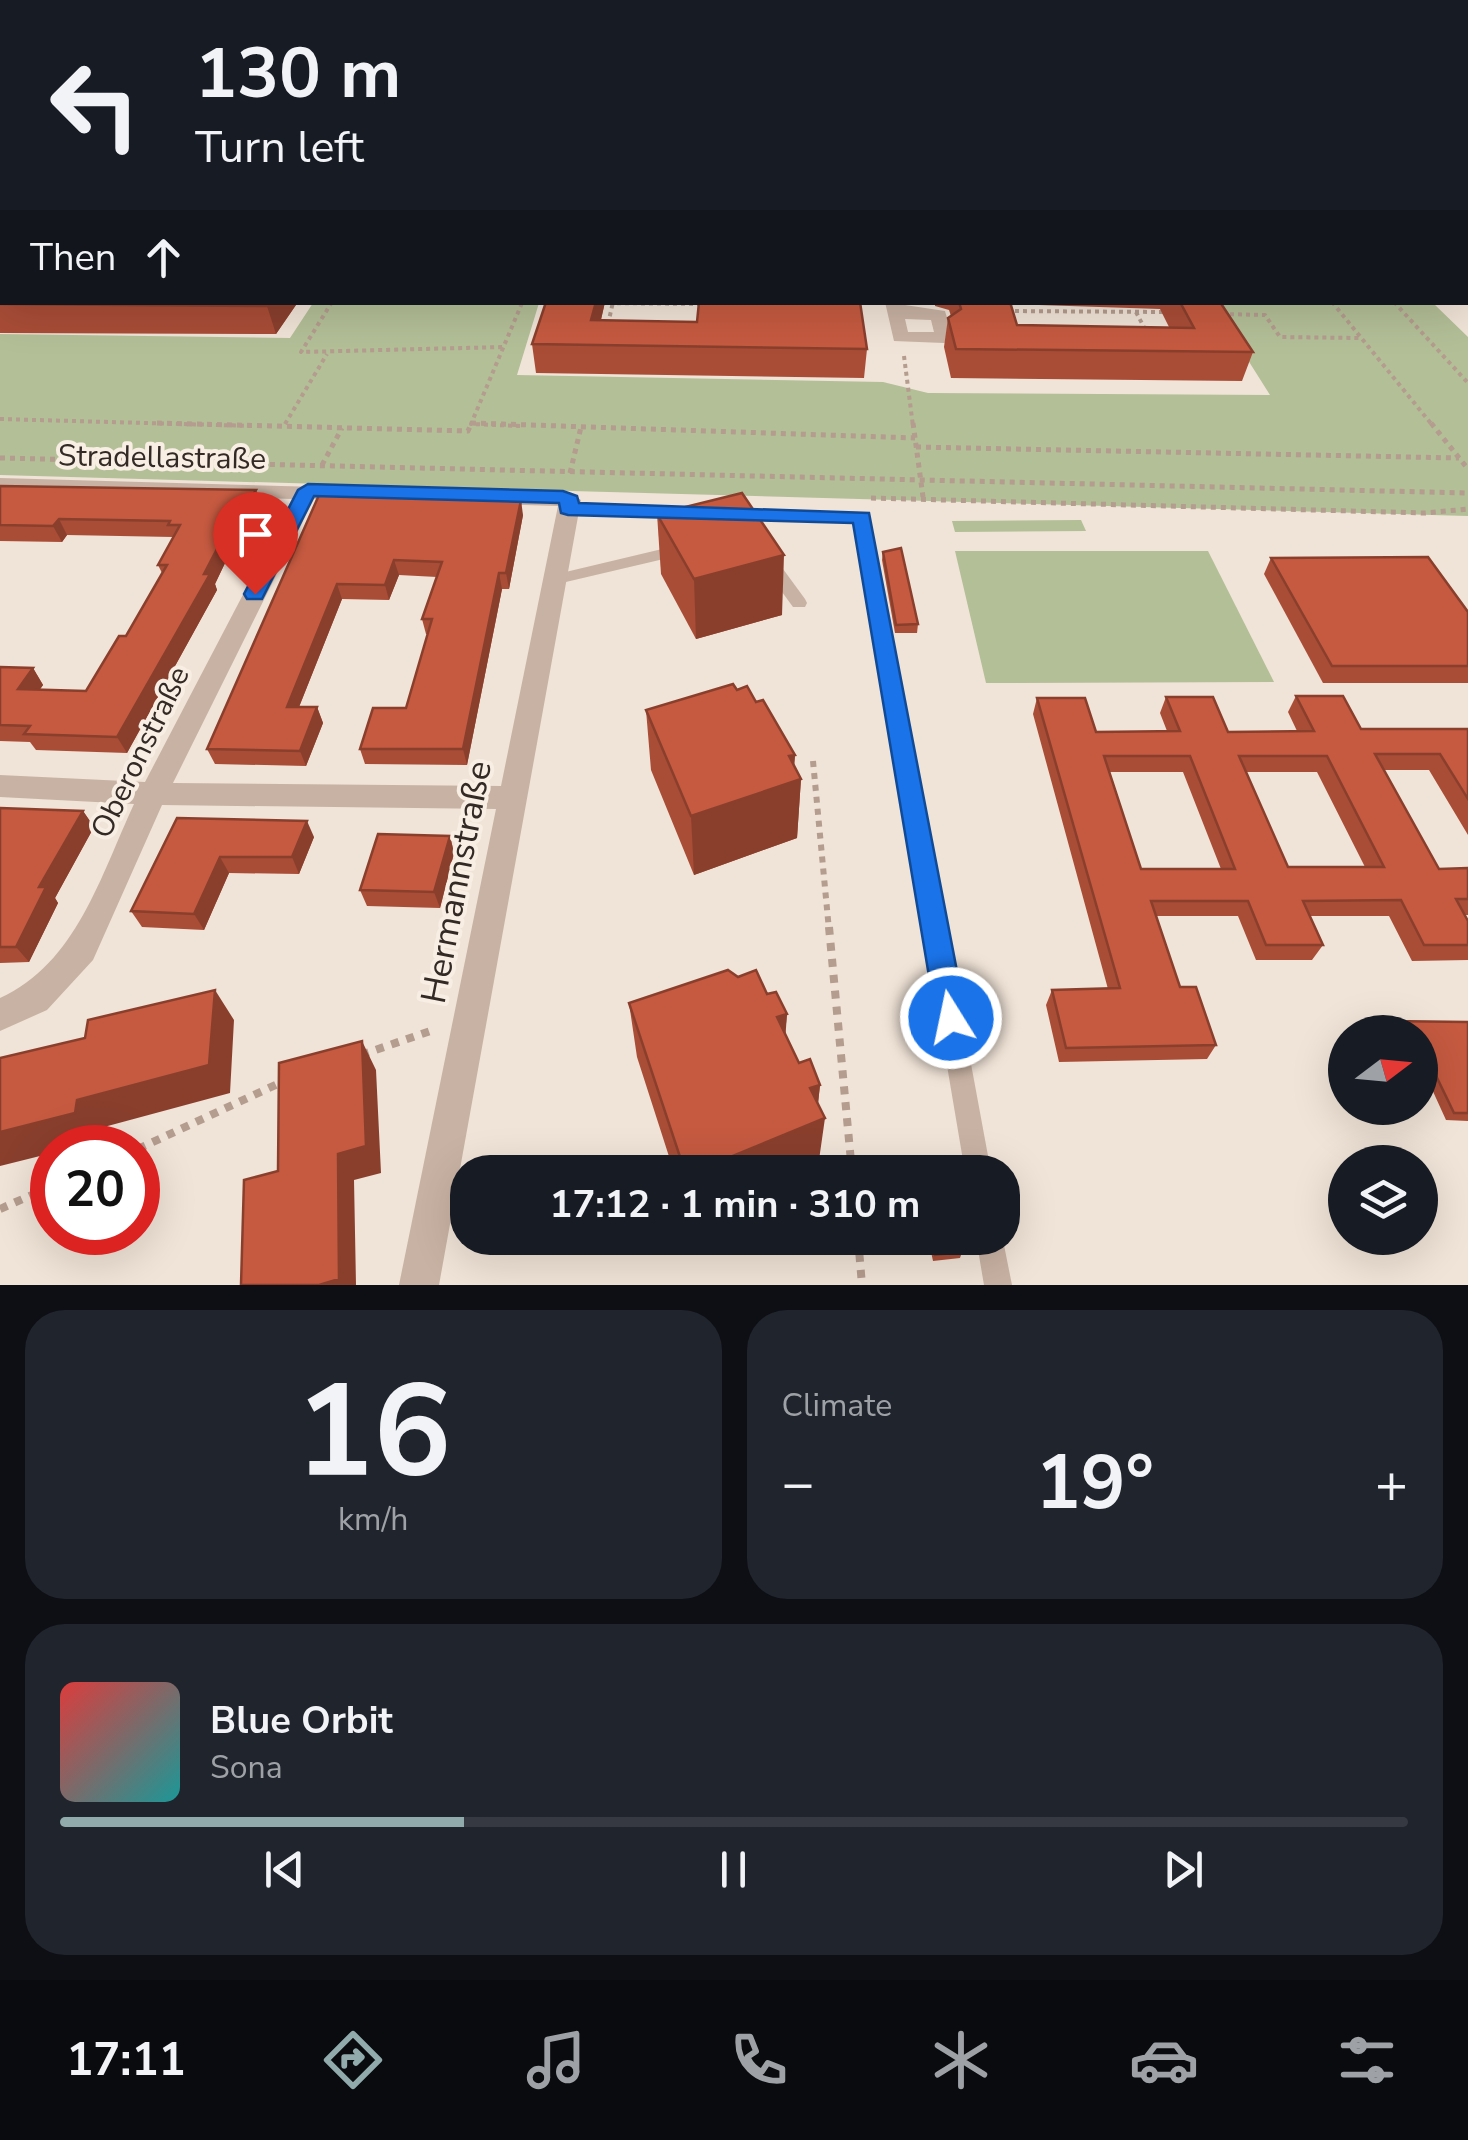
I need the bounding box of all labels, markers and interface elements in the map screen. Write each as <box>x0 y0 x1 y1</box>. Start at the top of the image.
text: 130 m <box>195 26 401 122</box>
icon: left <box>30 40 160 170</box>
text: Turn left <box>195 117 364 178</box>
icon: ahead <box>136 230 191 285</box>
text: Then <box>30 232 116 283</box>
street label: Stradellastraße <box>58 435 266 480</box>
pin <box>213 492 298 595</box>
icon: arrive <box>228 507 283 562</box>
street label: Oberonstraße <box>81 659 200 845</box>
street label: Hermannstraße <box>410 757 503 1007</box>
position arrow <box>899 966 1003 1070</box>
north arrow <box>1328 1015 1438 1125</box>
map controls <box>1328 1015 1438 1255</box>
speed limit sign: 20 <box>30 1125 160 1255</box>
button: layers <box>1328 1145 1438 1255</box>
text: 17:12 · 1 min · 310 m <box>550 1179 920 1230</box>
text: 16 <box>295 1344 451 1521</box>
text: Climate <box>782 1384 892 1427</box>
text: 19° <box>1036 1432 1154 1534</box>
text: − <box>782 1446 815 1521</box>
text: + <box>1375 1446 1408 1521</box>
text: km/h <box>338 1498 409 1541</box>
text: Blue Orbit <box>210 1695 393 1746</box>
text: Sona <box>210 1746 283 1789</box>
icon: previous <box>257 1842 312 1897</box>
icon: pause <box>706 1842 761 1897</box>
icon: next <box>1156 1842 1211 1897</box>
icon: directions <box>318 2025 388 2095</box>
icon: music <box>521 2025 591 2095</box>
icon: phone <box>724 2025 794 2095</box>
icon: climate <box>926 2025 996 2095</box>
icon: car <box>1129 2025 1199 2095</box>
icon: filters <box>1332 2025 1402 2095</box>
text: 17:11 <box>66 2030 186 2091</box>

